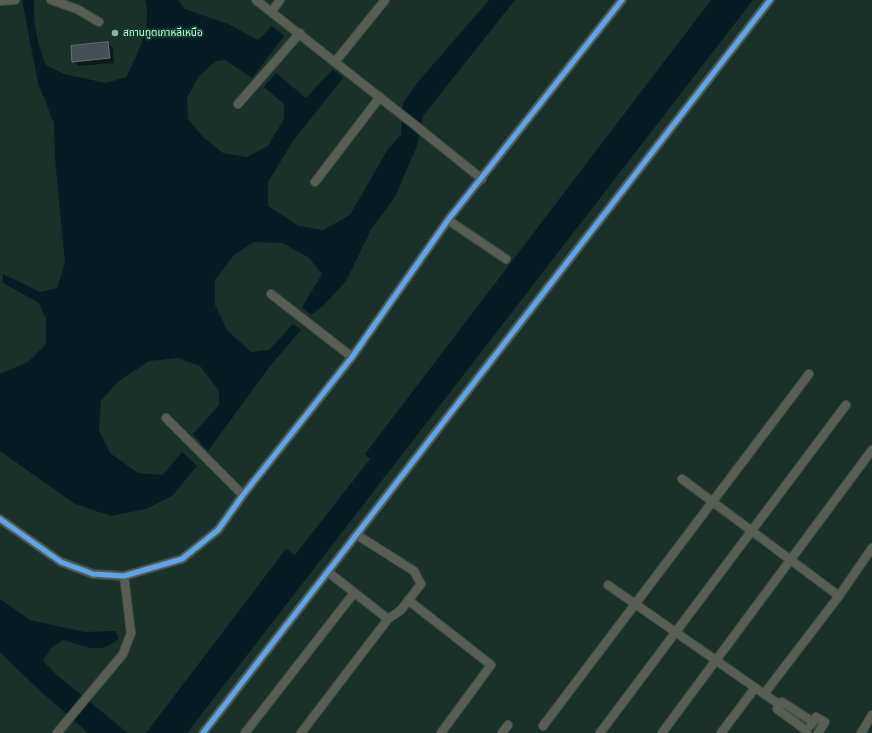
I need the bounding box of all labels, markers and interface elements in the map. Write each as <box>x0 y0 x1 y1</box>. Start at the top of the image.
place label: สถานทูตเกาหลีเหนือ <box>123 27 203 39</box>
marker: สถานทูตเกาหลีเหนือ <box>110 28 120 38</box>

